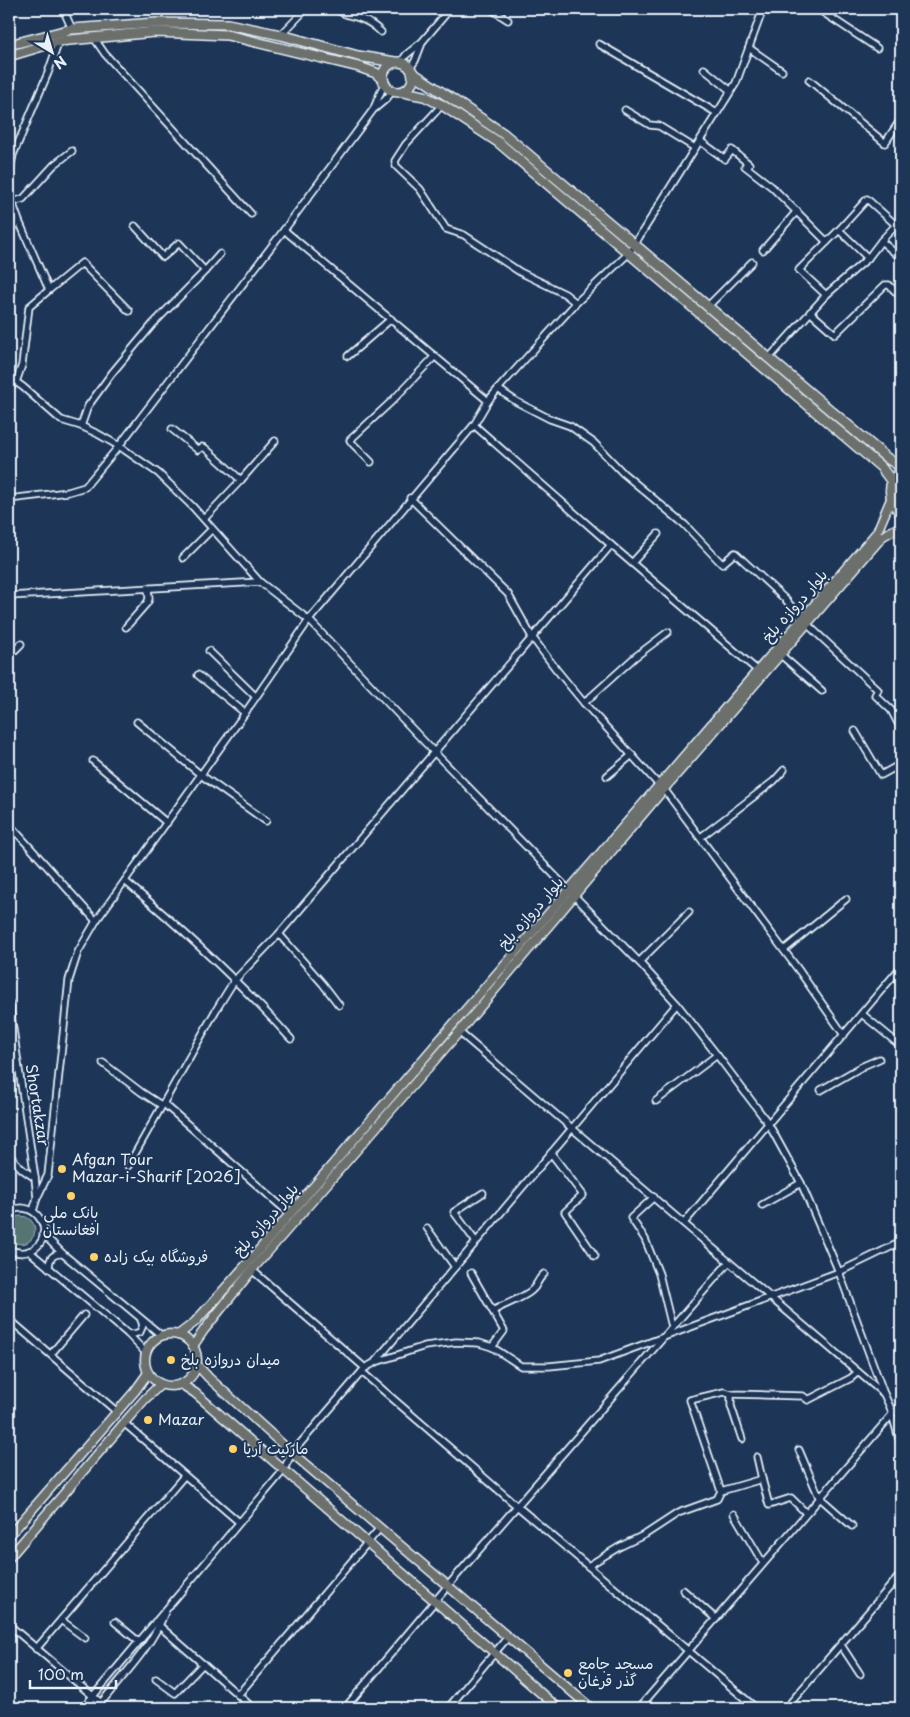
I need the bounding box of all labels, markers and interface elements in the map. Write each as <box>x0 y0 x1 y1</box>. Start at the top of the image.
north arrow <box>28 28 78 78</box>
text: N <box>49 51 71 74</box>
street label: بلوار دروازه بلخ <box>756 563 832 647</box>
street label: بلوار دروازه بلخ <box>492 870 568 954</box>
street label: Shortakzar <box>21 1062 56 1148</box>
place label: Afgan Tour Mazar-i-Sharif [2026] <box>72 1147 241 1187</box>
marker: Afgan Tour Mazar-i-Sharif [2026] <box>56 1163 68 1175</box>
street label: بلوار دروازه بلخ <box>227 1177 303 1261</box>
marker: بانک ملی افغانستان <box>65 1190 77 1202</box>
place label: بانک ملی افغانستان <box>43 1200 99 1240</box>
place label: فروشگاه بیک زاده <box>104 1244 208 1267</box>
marker: فروشگاه بیک زاده <box>88 1251 100 1263</box>
place label: میدان دروازه بلخ <box>181 1347 280 1370</box>
marker: میدان دروازه بلخ <box>165 1354 177 1366</box>
place label: Mazar <box>158 1407 204 1430</box>
marker: Mazar <box>142 1414 154 1426</box>
place label: مارکیت آریا <box>243 1436 308 1459</box>
marker: مارکیت آریا <box>227 1443 239 1455</box>
place label: مسجد جامع گذر قرغان <box>578 1651 653 1691</box>
scale bar <box>30 1657 116 1689</box>
text: 100 m <box>38 1662 84 1685</box>
marker: مسجد جامع گذر قرغان <box>562 1667 574 1679</box>

